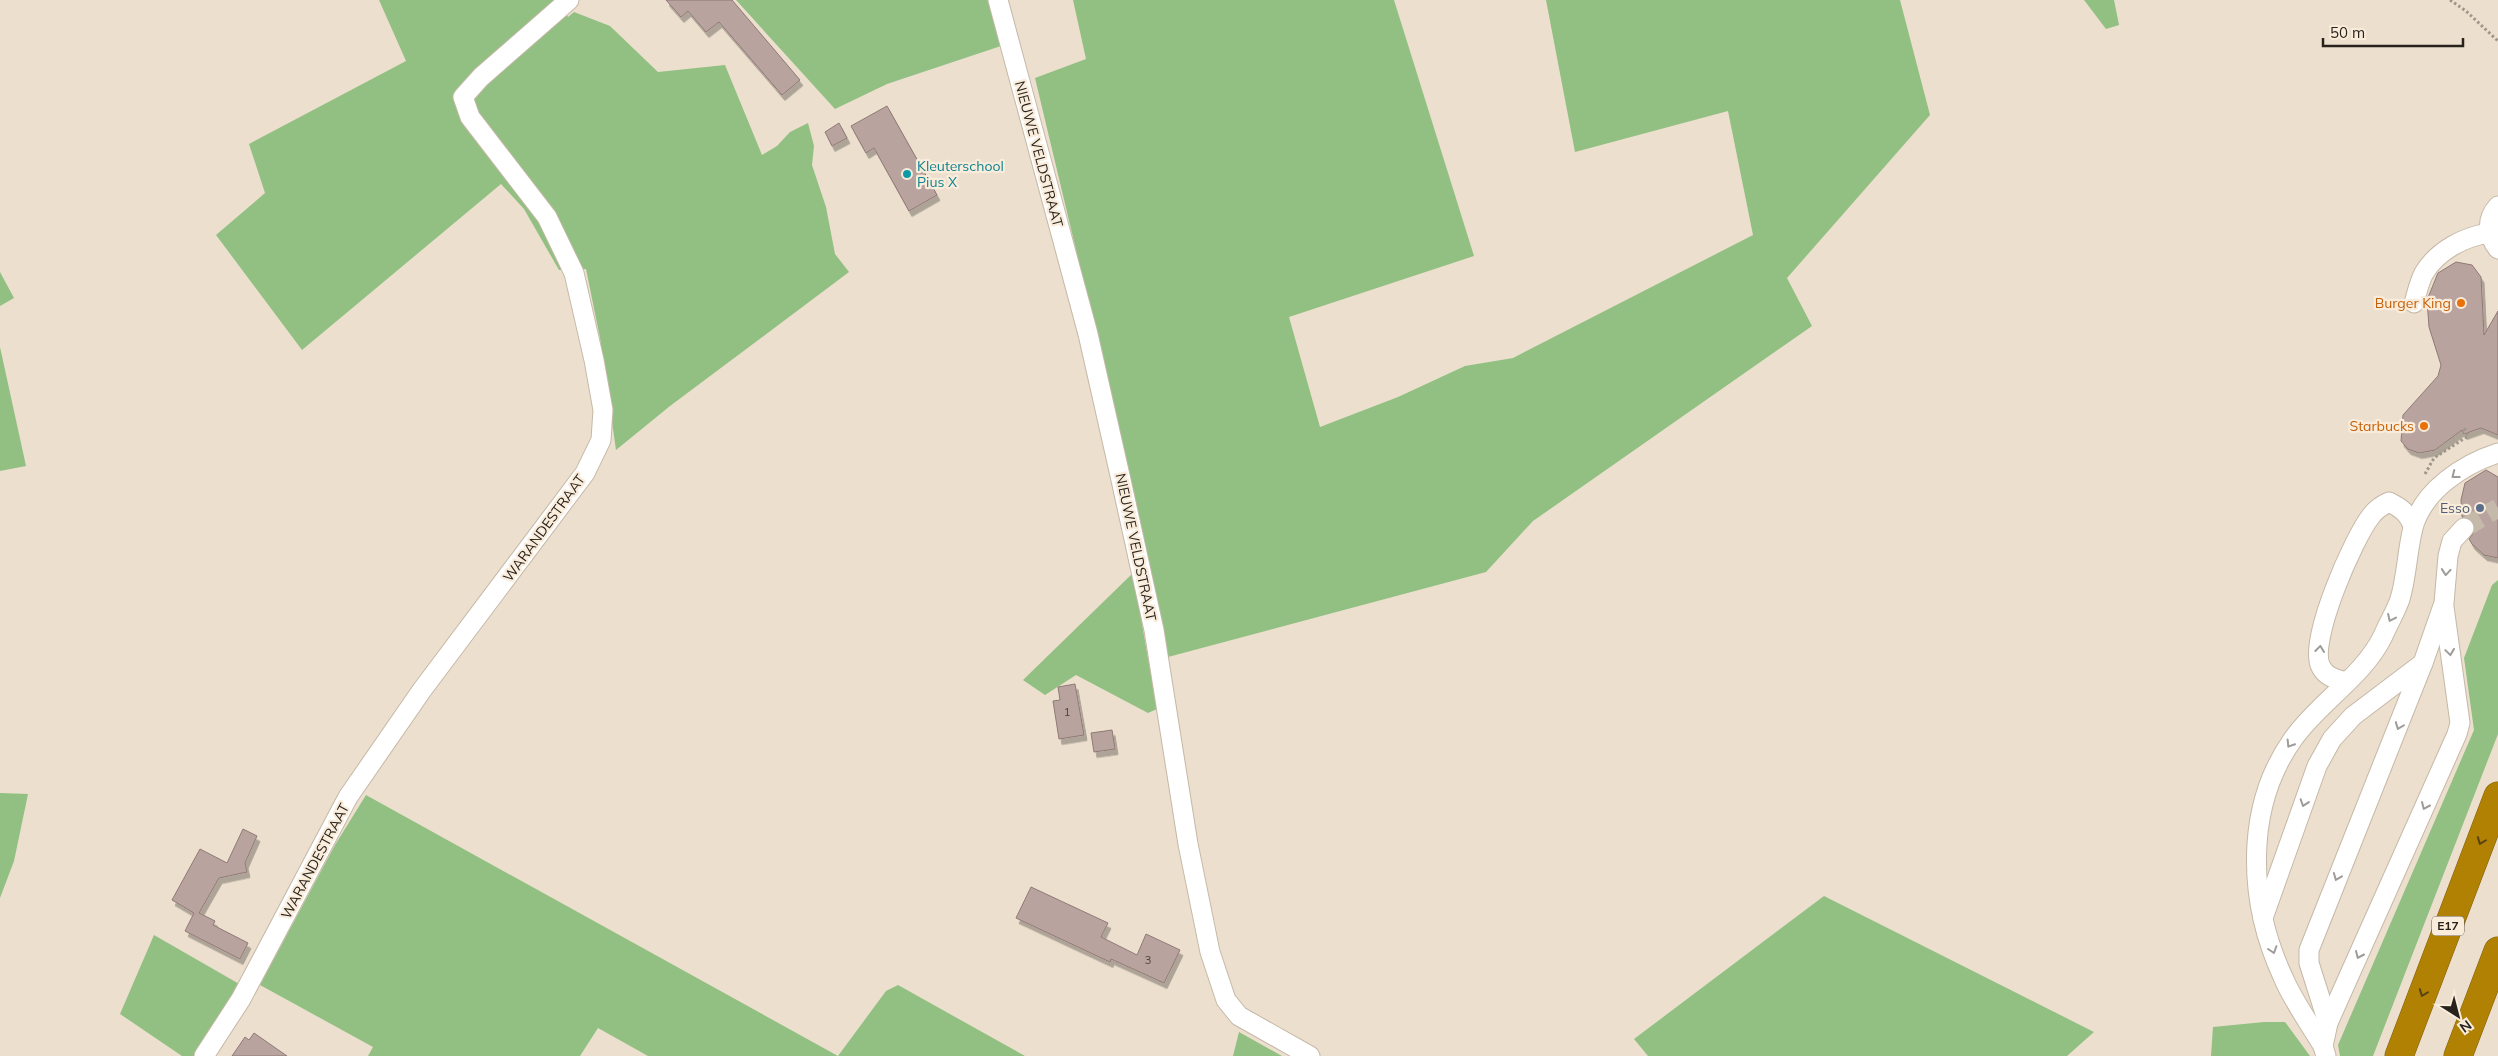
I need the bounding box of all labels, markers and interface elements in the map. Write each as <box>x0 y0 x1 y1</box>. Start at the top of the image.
scale bar <box>2323 15 2463 47</box>
text: 50 m <box>2330 23 2365 42</box>
street label: NIEUWE VELDSTRAAT <box>1011 79 1067 230</box>
place label: Kleuterschool Pius X <box>917 157 1004 191</box>
marker: Kleuterschool Pius X <box>901 168 913 180</box>
place label: Burger King <box>2375 294 2451 312</box>
marker: Burger King <box>2455 297 2467 309</box>
place label: Starbucks <box>2349 417 2414 435</box>
marker: Starbucks <box>2418 420 2430 432</box>
one-way arrow <box>2452 469 2461 477</box>
street label: WARANDESTRAAT <box>499 470 589 585</box>
street label: NIEUWE VELDSTRAAT <box>1112 472 1161 623</box>
place label: Esso <box>2440 499 2470 517</box>
marker: Esso <box>2474 502 2486 514</box>
one-way arrow <box>2441 568 2452 576</box>
one-way arrow <box>2387 613 2397 622</box>
one-way arrow <box>2314 645 2325 653</box>
one-way arrow <box>2444 648 2455 656</box>
house number: 1 <box>1064 705 1070 719</box>
one-way arrow <box>2395 721 2405 730</box>
one-way arrow <box>2287 739 2297 748</box>
one-way arrow <box>2300 799 2310 807</box>
street label: WARANDESTRAAT <box>277 800 353 922</box>
one-way arrow <box>2420 801 2431 810</box>
one-way arrow <box>2476 836 2487 845</box>
one-way arrow <box>2333 872 2344 881</box>
road number: E17 <box>2432 916 2464 936</box>
one-way arrow <box>2268 945 2278 954</box>
one-way arrow <box>2354 950 2365 959</box>
house number: 3 <box>1145 953 1151 967</box>
one-way arrow <box>2419 988 2429 997</box>
north arrow <box>2433 991 2483 1041</box>
text: N <box>2456 1016 2475 1037</box>

